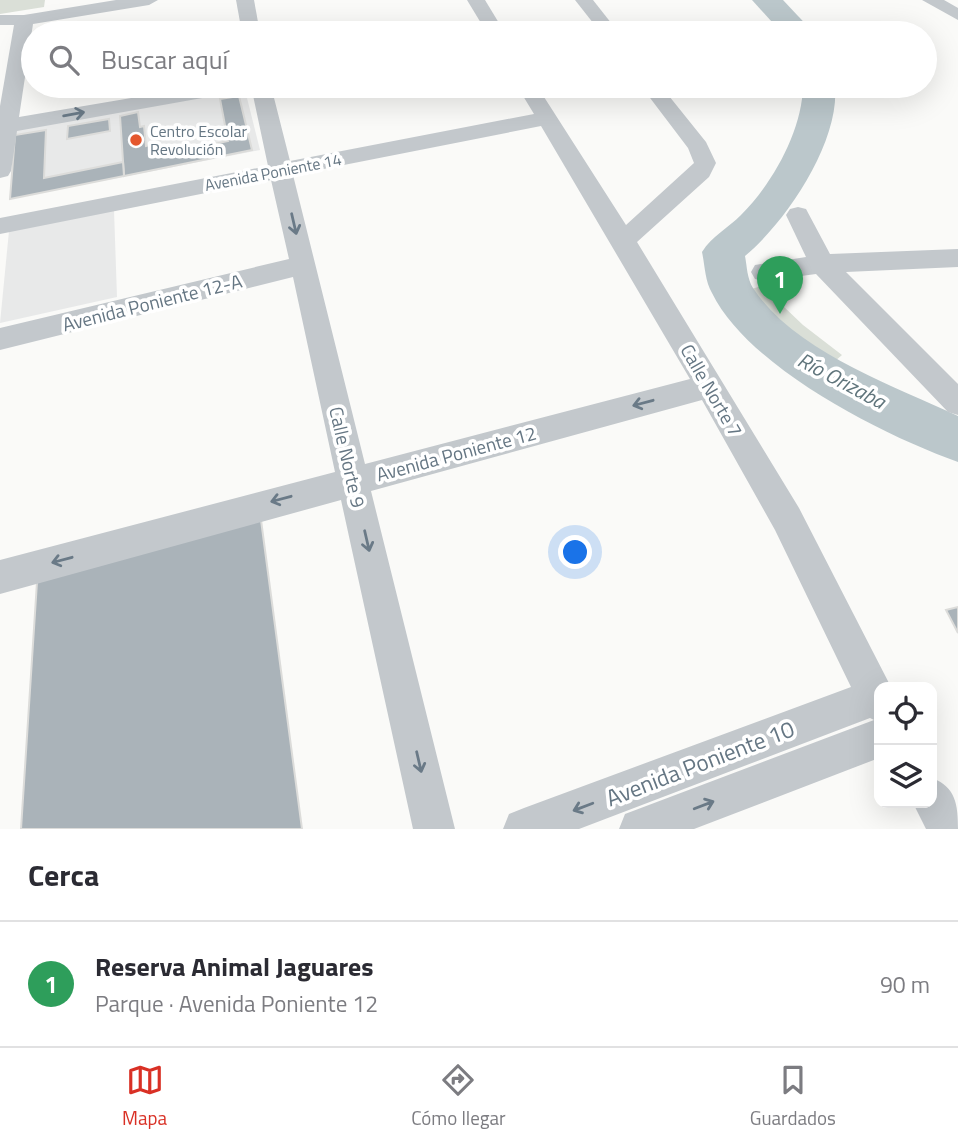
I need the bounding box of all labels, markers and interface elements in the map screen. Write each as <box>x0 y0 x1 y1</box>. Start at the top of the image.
search box <box>21 21 937 98</box>
text: Buscar aquí <box>101 40 228 79</box>
icon: search <box>45 41 83 79</box>
one-way arrow <box>62 107 84 120</box>
place label: Centro Escolar Revolución <box>150 119 247 161</box>
marker: Centro Escolar Revolución <box>128 132 144 148</box>
street label: Avenida Poniente 14 <box>203 147 343 197</box>
one-way arrow <box>288 212 301 235</box>
pin: 1 <box>757 256 803 314</box>
street label: Avenida Poniente 12-A <box>59 266 245 338</box>
street label: Calle Norte 7 <box>674 338 750 442</box>
water label: Río Orizaba <box>792 343 893 417</box>
one-way arrow <box>633 397 655 410</box>
street label: Calle Norte 9 <box>322 404 374 510</box>
street label: Avenida Poniente 12 <box>373 418 539 488</box>
one-way arrow <box>271 494 293 507</box>
one-way arrow <box>361 529 375 552</box>
your location <box>558 535 592 569</box>
one-way arrow <box>51 554 73 567</box>
map controls <box>874 682 937 808</box>
button: locate <box>874 682 937 745</box>
street label: Avenida Poniente 10 <box>601 711 799 815</box>
button: layers <box>874 745 937 808</box>
one-way arrow <box>413 750 426 773</box>
one-way arrow <box>693 797 715 810</box>
one-way arrow <box>572 802 594 814</box>
text: Cerca <box>28 852 99 898</box>
text: Reserva Animal Jaguares <box>95 947 374 986</box>
text: 1 <box>45 967 57 1002</box>
text: 90 m <box>880 967 930 1002</box>
text: Parque · Avenida Poniente 12 <box>95 986 378 1021</box>
tab: Mapa <box>122 1061 167 1132</box>
tab: Cómo llegar <box>411 1061 506 1132</box>
tab: Guardados <box>750 1061 836 1132</box>

